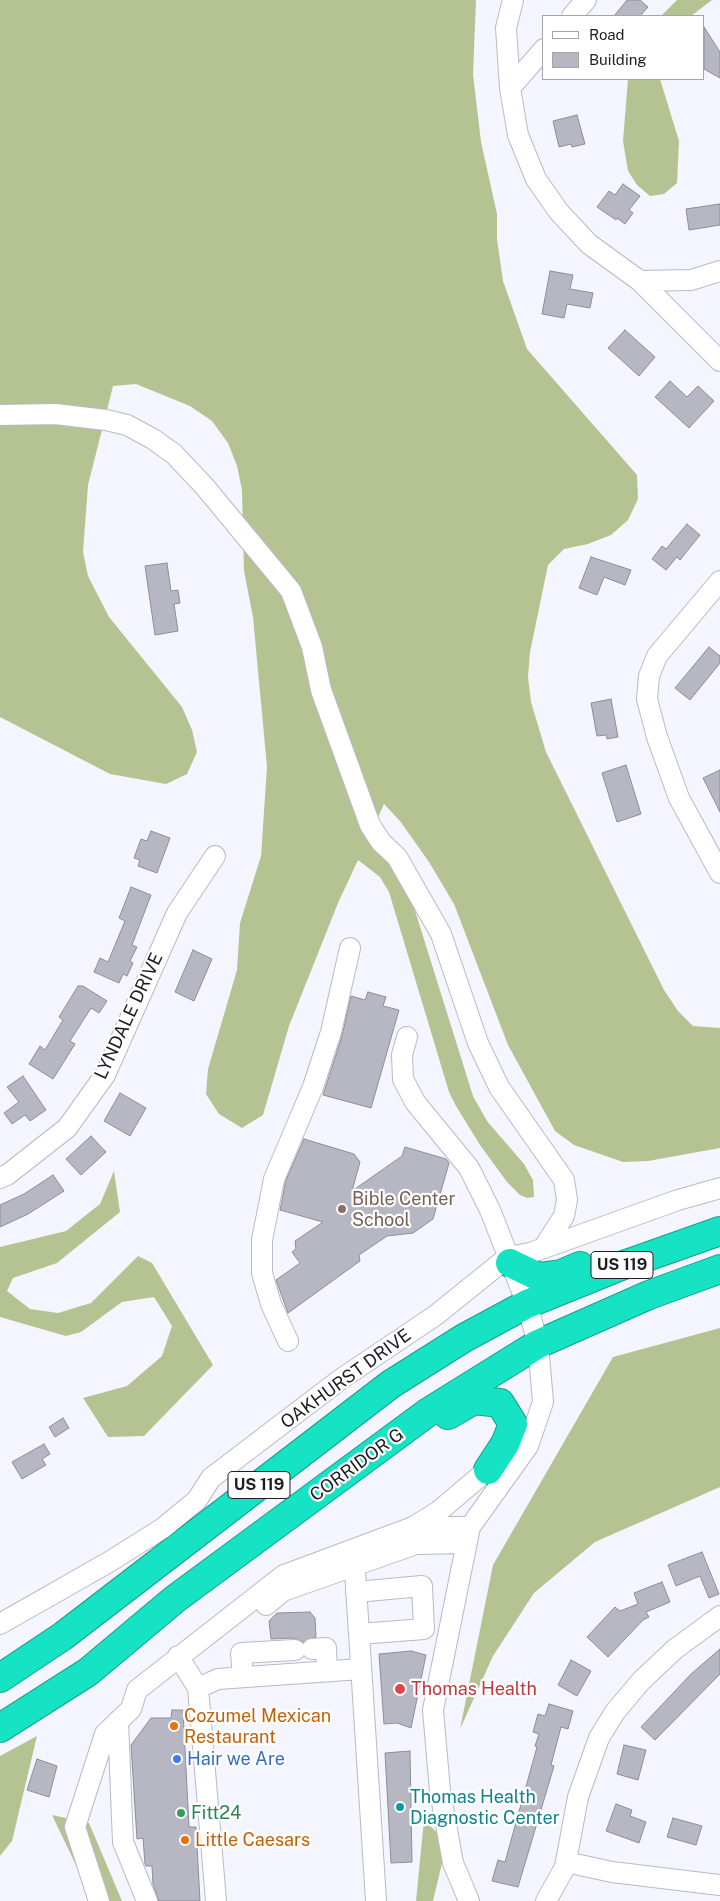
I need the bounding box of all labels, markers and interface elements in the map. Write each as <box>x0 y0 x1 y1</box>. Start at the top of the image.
legend <box>542 15 705 80</box>
text: Road <box>589 26 625 43</box>
text: Building <box>589 51 647 68</box>
street label: LYNDALE DRIVE <box>90 949 168 1083</box>
place label: Bible Center School <box>352 1188 456 1230</box>
marker: Bible Center School <box>336 1203 348 1215</box>
road number: US 119 <box>591 1252 653 1278</box>
street label: OAKHURST DRIVE <box>277 1325 415 1433</box>
street label: CORRIDOR G <box>306 1424 408 1506</box>
road number: US 119 <box>228 1472 290 1498</box>
place label: Thomas Health <box>411 1678 537 1700</box>
marker: Thomas Health <box>393 1682 407 1696</box>
place label: Cozumel Mexican Restaurant <box>184 1705 331 1748</box>
marker: Cozumel Mexican Restaurant <box>168 1720 180 1732</box>
place label: Hair we Are <box>187 1748 285 1770</box>
marker: Hair we Are <box>171 1753 183 1765</box>
place label: Thomas Health Diagnostic Center <box>410 1786 560 1828</box>
marker: Thomas Health Diagnostic Center <box>394 1801 406 1813</box>
place label: Fitt24 <box>191 1802 241 1824</box>
marker: Fitt24 <box>175 1807 187 1819</box>
place label: Little Caesars <box>195 1829 310 1851</box>
marker: Little Caesars <box>179 1834 191 1846</box>

